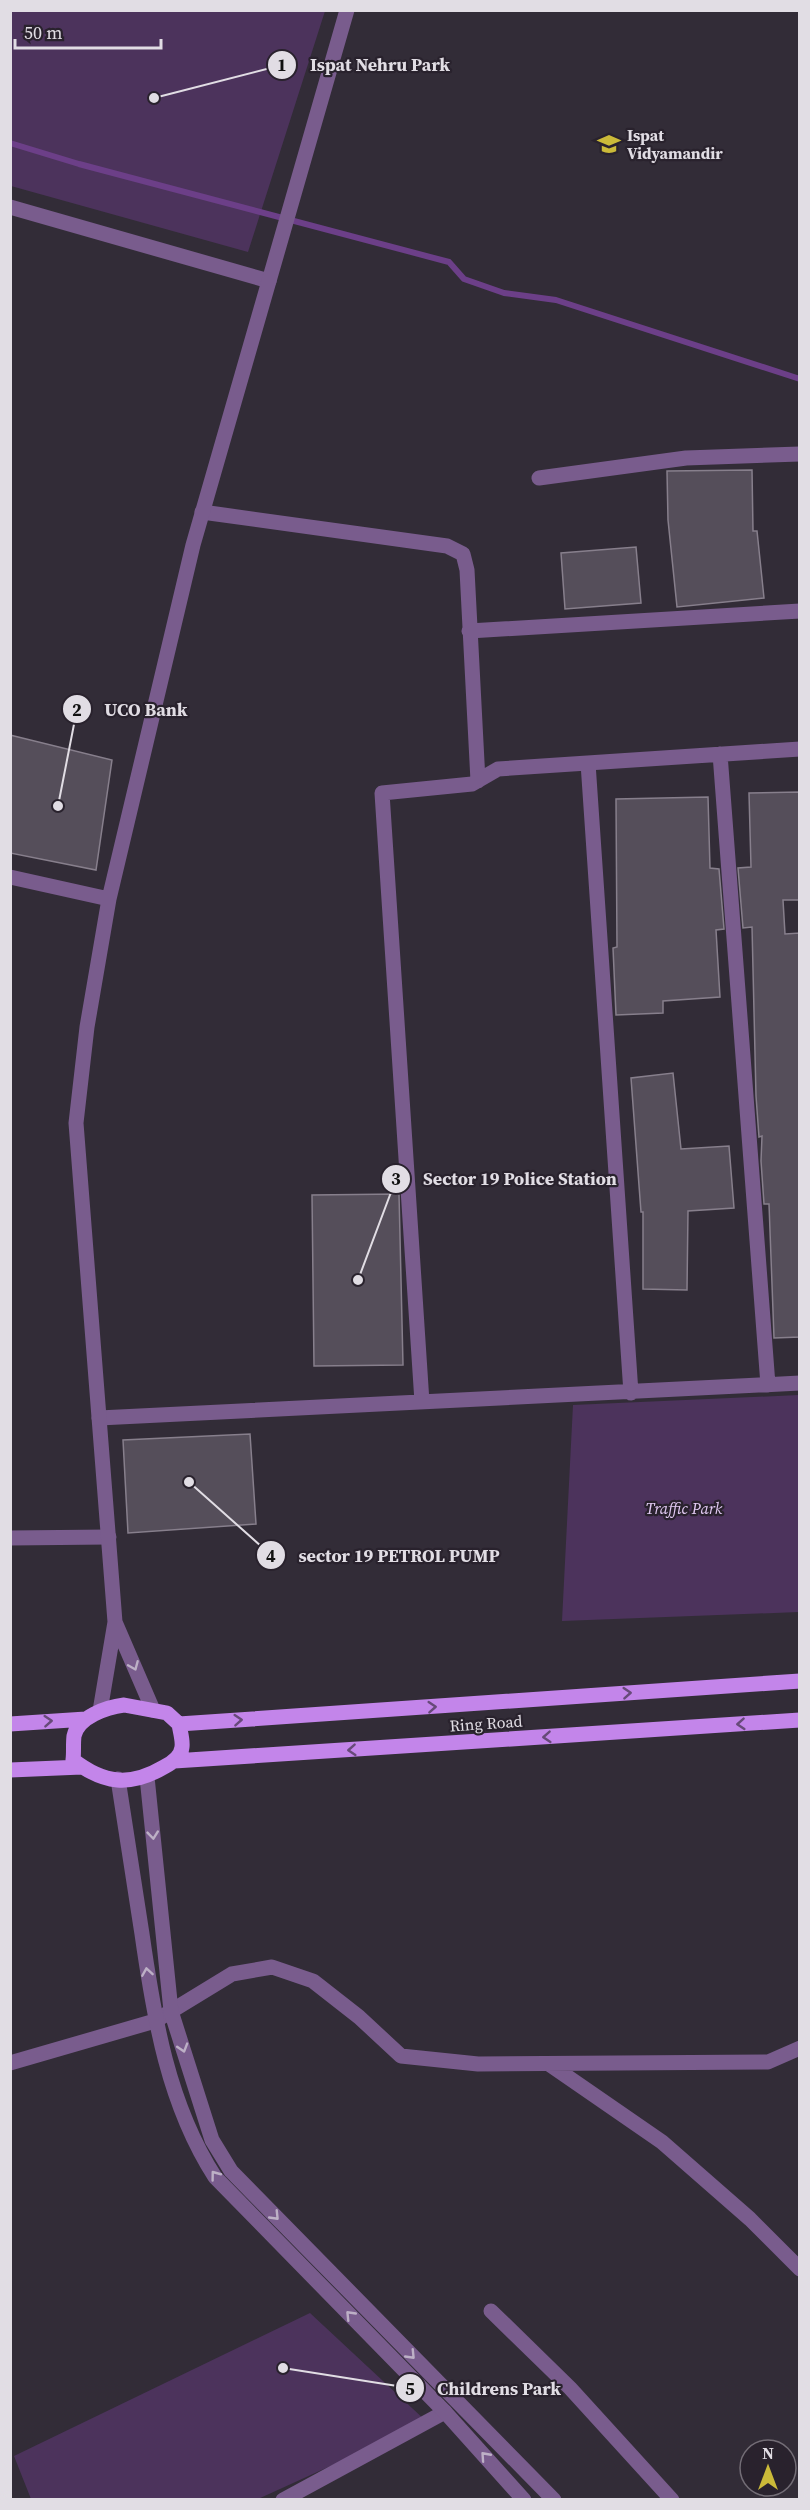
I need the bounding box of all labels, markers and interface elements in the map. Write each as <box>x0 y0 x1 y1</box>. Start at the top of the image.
scale bar <box>15 12 160 50</box>
text: 50 m <box>24 20 62 45</box>
callout: Ispat Nehru Park <box>267 47 462 83</box>
text: 1 <box>277 52 287 77</box>
text: Ispat Nehru Park <box>310 52 450 77</box>
place label: Ispat Vidyamandir <box>627 124 723 164</box>
school or university icon: Ispat Vidyamandir <box>596 131 622 157</box>
callout: UCO Bank <box>62 691 199 727</box>
text: 2 <box>72 697 82 722</box>
text: UCO Bank <box>104 697 188 722</box>
callout: Sector 19 Police Station <box>381 1161 629 1197</box>
text: 3 <box>391 1166 401 1191</box>
text: Sector 19 Police Station <box>423 1166 617 1191</box>
park label: Traffic Park <box>646 1497 723 1519</box>
callout: sector 19 PETROL PUMP <box>256 1537 511 1573</box>
text: 4 <box>266 1543 276 1568</box>
text: sector 19 PETROL PUMP <box>298 1543 500 1568</box>
one-way arrow <box>127 1659 139 1670</box>
one-way arrow <box>622 1687 631 1700</box>
one-way arrow <box>428 1700 437 1713</box>
street label: Ring Road <box>449 1709 523 1737</box>
one-way arrow <box>233 1714 242 1727</box>
one-way arrow <box>44 1715 53 1728</box>
one-way arrow <box>737 1717 746 1730</box>
one-way arrow <box>542 1730 551 1743</box>
one-way arrow <box>347 1743 356 1756</box>
one-way arrow <box>146 1831 159 1840</box>
one-way arrow <box>142 1967 154 1976</box>
one-way arrow <box>176 2042 188 2053</box>
one-way arrow <box>211 2170 222 2181</box>
one-way arrow <box>267 2208 278 2219</box>
one-way arrow <box>346 2312 357 2322</box>
one-way arrow <box>404 2347 415 2358</box>
callout: Childrens Park <box>395 2370 573 2406</box>
text: 5 <box>405 2376 415 2401</box>
text: Childrens Park <box>437 2376 561 2401</box>
north arrow <box>738 2438 798 2498</box>
text: N <box>762 2442 774 2464</box>
one-way arrow <box>481 2452 492 2463</box>

